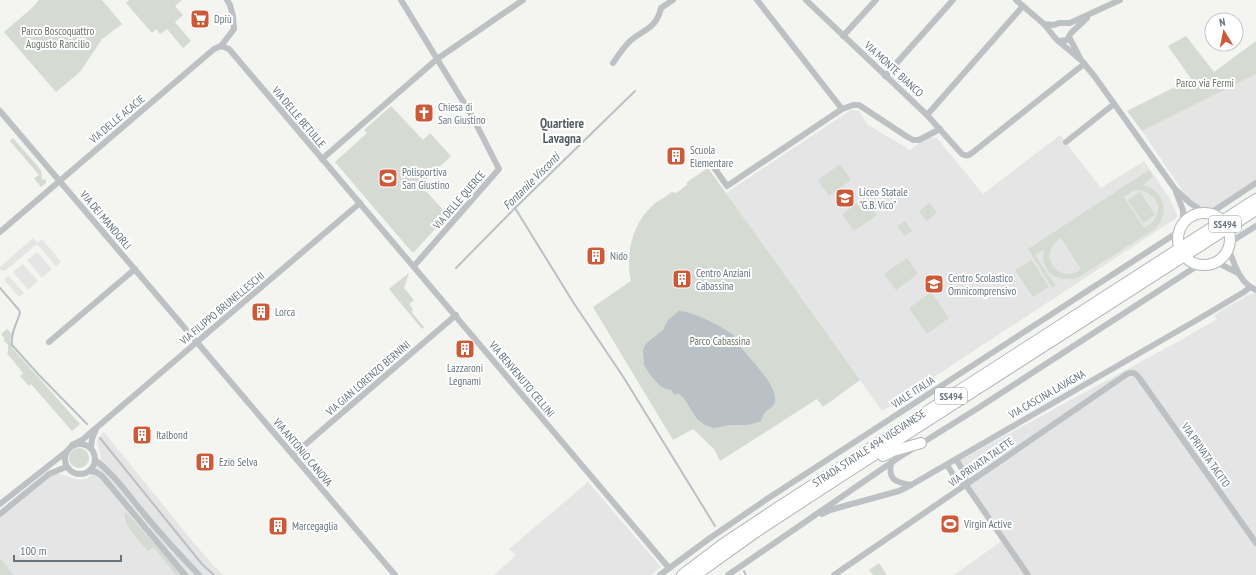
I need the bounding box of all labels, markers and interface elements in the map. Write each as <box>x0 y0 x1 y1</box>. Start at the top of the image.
supermarket icon: Dpiù <box>189 8 211 30</box>
place label: Dpiù <box>214 12 232 26</box>
north arrow <box>1204 12 1244 52</box>
text: N <box>1218 15 1226 30</box>
park label: Parco Boscoquattro Augusto Rancilio <box>22 24 95 51</box>
street label: VIA MONTE BIANCO <box>861 37 926 100</box>
park label: Parco via Fermi <box>1176 76 1234 90</box>
street label: VIA DELLE BETULLE <box>269 83 329 151</box>
street label: VIA DELLE ACACIE <box>86 92 148 147</box>
place label: Chiesa di San Giustino <box>438 100 486 127</box>
church icon: Chiesa di San Giustino <box>413 102 435 124</box>
district label: Quartiere Lavagna <box>540 115 585 147</box>
place label: Scuola Elementare <box>690 143 734 170</box>
building icon: Scuola Elementare <box>665 145 687 167</box>
water label: Fontanile Visconti <box>500 149 563 212</box>
place label: Polisportiva San Giustino <box>402 165 450 192</box>
sports icon: Polisportiva San Giustino <box>377 167 399 189</box>
street label: VIA DELLE QUERCE <box>429 168 488 233</box>
place label: Liceo Statale "G.B. Vico" <box>859 185 908 212</box>
street label: VIA DEI MANDORLI <box>77 187 135 252</box>
school or university icon: Liceo Statale "G.B. Vico" <box>834 187 856 209</box>
road number: SS494 <box>1209 216 1241 232</box>
building icon: Nido <box>585 245 607 267</box>
place label: Nido <box>610 249 628 263</box>
place label: Centro Anziani Cabassina <box>696 266 751 293</box>
building icon: Centro Anziani Cabassina <box>671 268 693 290</box>
street label: VIA FILIPPO BRUNELLESCHI <box>176 269 267 348</box>
place label: Centro Scolastico Omnicomprensivo <box>948 271 1017 298</box>
school or university icon: Centro Scolastico Omnicomprensivo <box>923 273 945 295</box>
building icon: Lorca <box>250 301 272 323</box>
place label: Lorca <box>275 305 295 319</box>
park label: Parco Cabassina <box>690 334 750 348</box>
street label: VIA BENVENUTO CELLINI <box>485 337 558 420</box>
street label: VIA GIAN LORENZO BERNINI <box>322 338 413 419</box>
building icon: Lazzaroni Legnami <box>454 338 476 360</box>
place label: Lazzaroni Legnami <box>447 361 483 388</box>
street label: VIA CASCINA LAVAGNA <box>1005 366 1088 422</box>
street label: VIALE ITALIA <box>888 372 938 412</box>
road number: SS494 <box>935 388 967 404</box>
street label: STRADA STATALE 494 VIGEVANESE <box>810 406 928 490</box>
street label: VIA ANTONIO CANOVA <box>270 414 336 490</box>
street label: VIA PRIVATA TACITO <box>1178 419 1233 490</box>
building icon: Italbond <box>131 424 153 446</box>
place label: Italbond <box>156 428 188 442</box>
street label: VIA PRIVATA TALETE <box>945 434 1017 490</box>
building icon: Ezio Selva <box>194 451 216 473</box>
place label: Ezio Selva <box>219 455 258 469</box>
sports icon: Virgin Active <box>939 513 961 535</box>
building icon: Marcegaglia <box>267 515 289 537</box>
place label: Virgin Active <box>963 517 1012 531</box>
place label: Marcegaglia <box>292 519 338 533</box>
scale bar <box>14 537 121 563</box>
text: 100 m <box>20 543 47 558</box>

